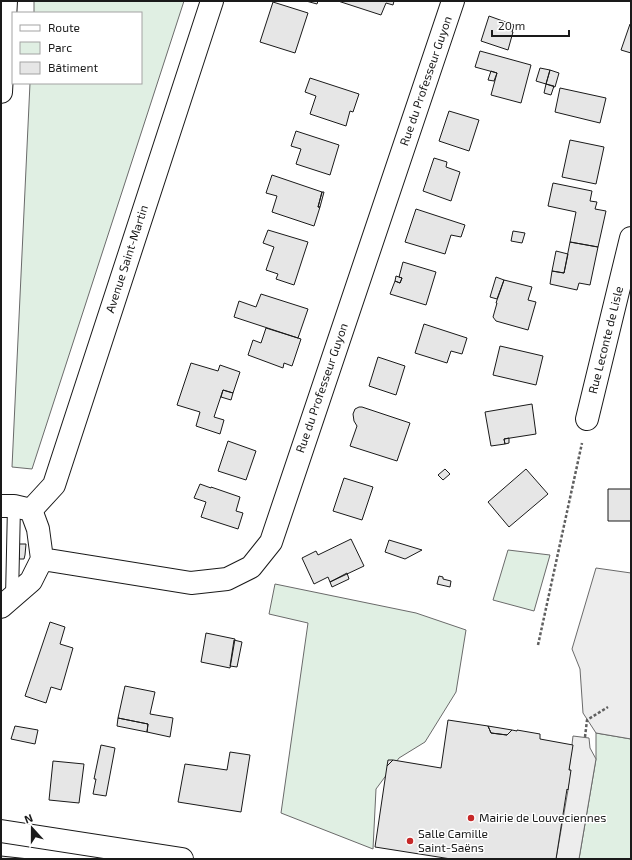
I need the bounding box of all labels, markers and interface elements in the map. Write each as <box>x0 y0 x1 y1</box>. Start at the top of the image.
legend <box>12 12 142 84</box>
scale bar <box>492 12 569 38</box>
street label: Rue du Professeur Guyon <box>396 14 454 147</box>
text: 20 m <box>498 18 525 32</box>
text: Route <box>48 20 80 34</box>
text: Parc <box>48 40 72 54</box>
text: Bâtiment <box>48 60 99 74</box>
street label: Avenue Saint-Martin <box>102 203 150 314</box>
street label: Rue Leconte de Lisle <box>585 284 625 395</box>
street label: Rue du Professeur Guyon <box>292 321 350 454</box>
north arrow <box>12 808 52 848</box>
place label: Mairie de Louveciennes <box>479 810 606 824</box>
text: N <box>22 811 34 826</box>
marker: Mairie de Louveciennes <box>466 813 476 823</box>
place label: Salle Camille Saint-Saëns <box>418 826 488 854</box>
marker: Salle Camille Saint-Saëns <box>405 836 415 846</box>

